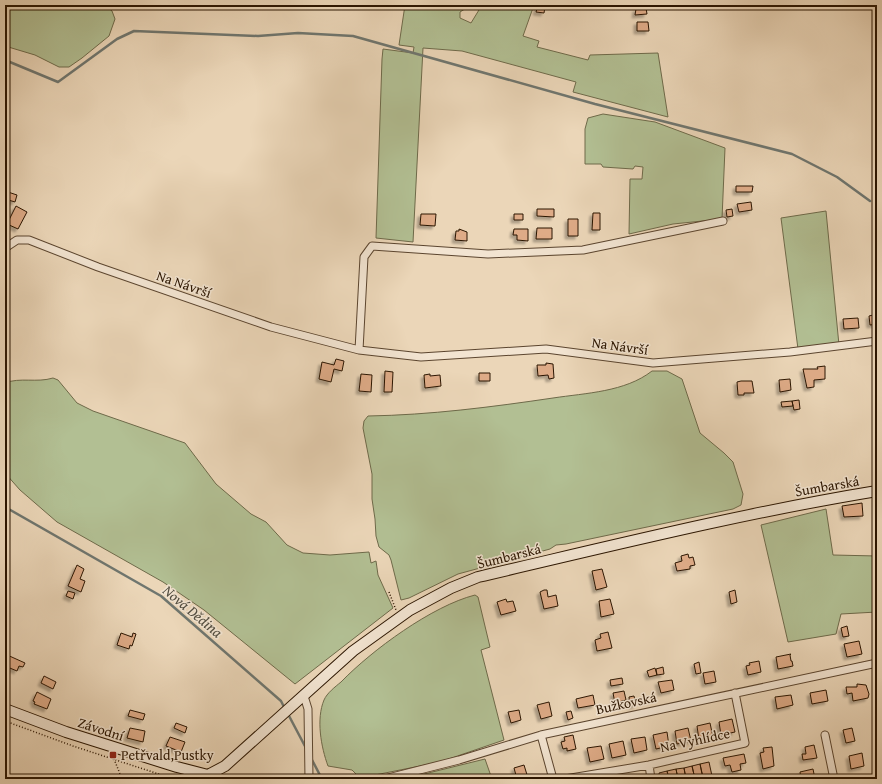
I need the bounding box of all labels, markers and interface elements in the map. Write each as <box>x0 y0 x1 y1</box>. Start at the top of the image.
street label: Na Návrší <box>154 265 215 303</box>
street label: Na Návrší <box>590 332 651 360</box>
street label: Šumbarská <box>793 470 861 501</box>
street label: Šumbarská <box>475 538 543 574</box>
water label: Nová Dědina <box>159 580 227 642</box>
street label: Bužkovská <box>594 687 659 719</box>
street label: Závodní <box>75 712 128 746</box>
street label: Na Vyhlídce <box>658 723 732 757</box>
place label: Petřvald,Pustky <box>121 745 214 765</box>
marker: Petřvald,Pustky <box>108 750 118 760</box>

